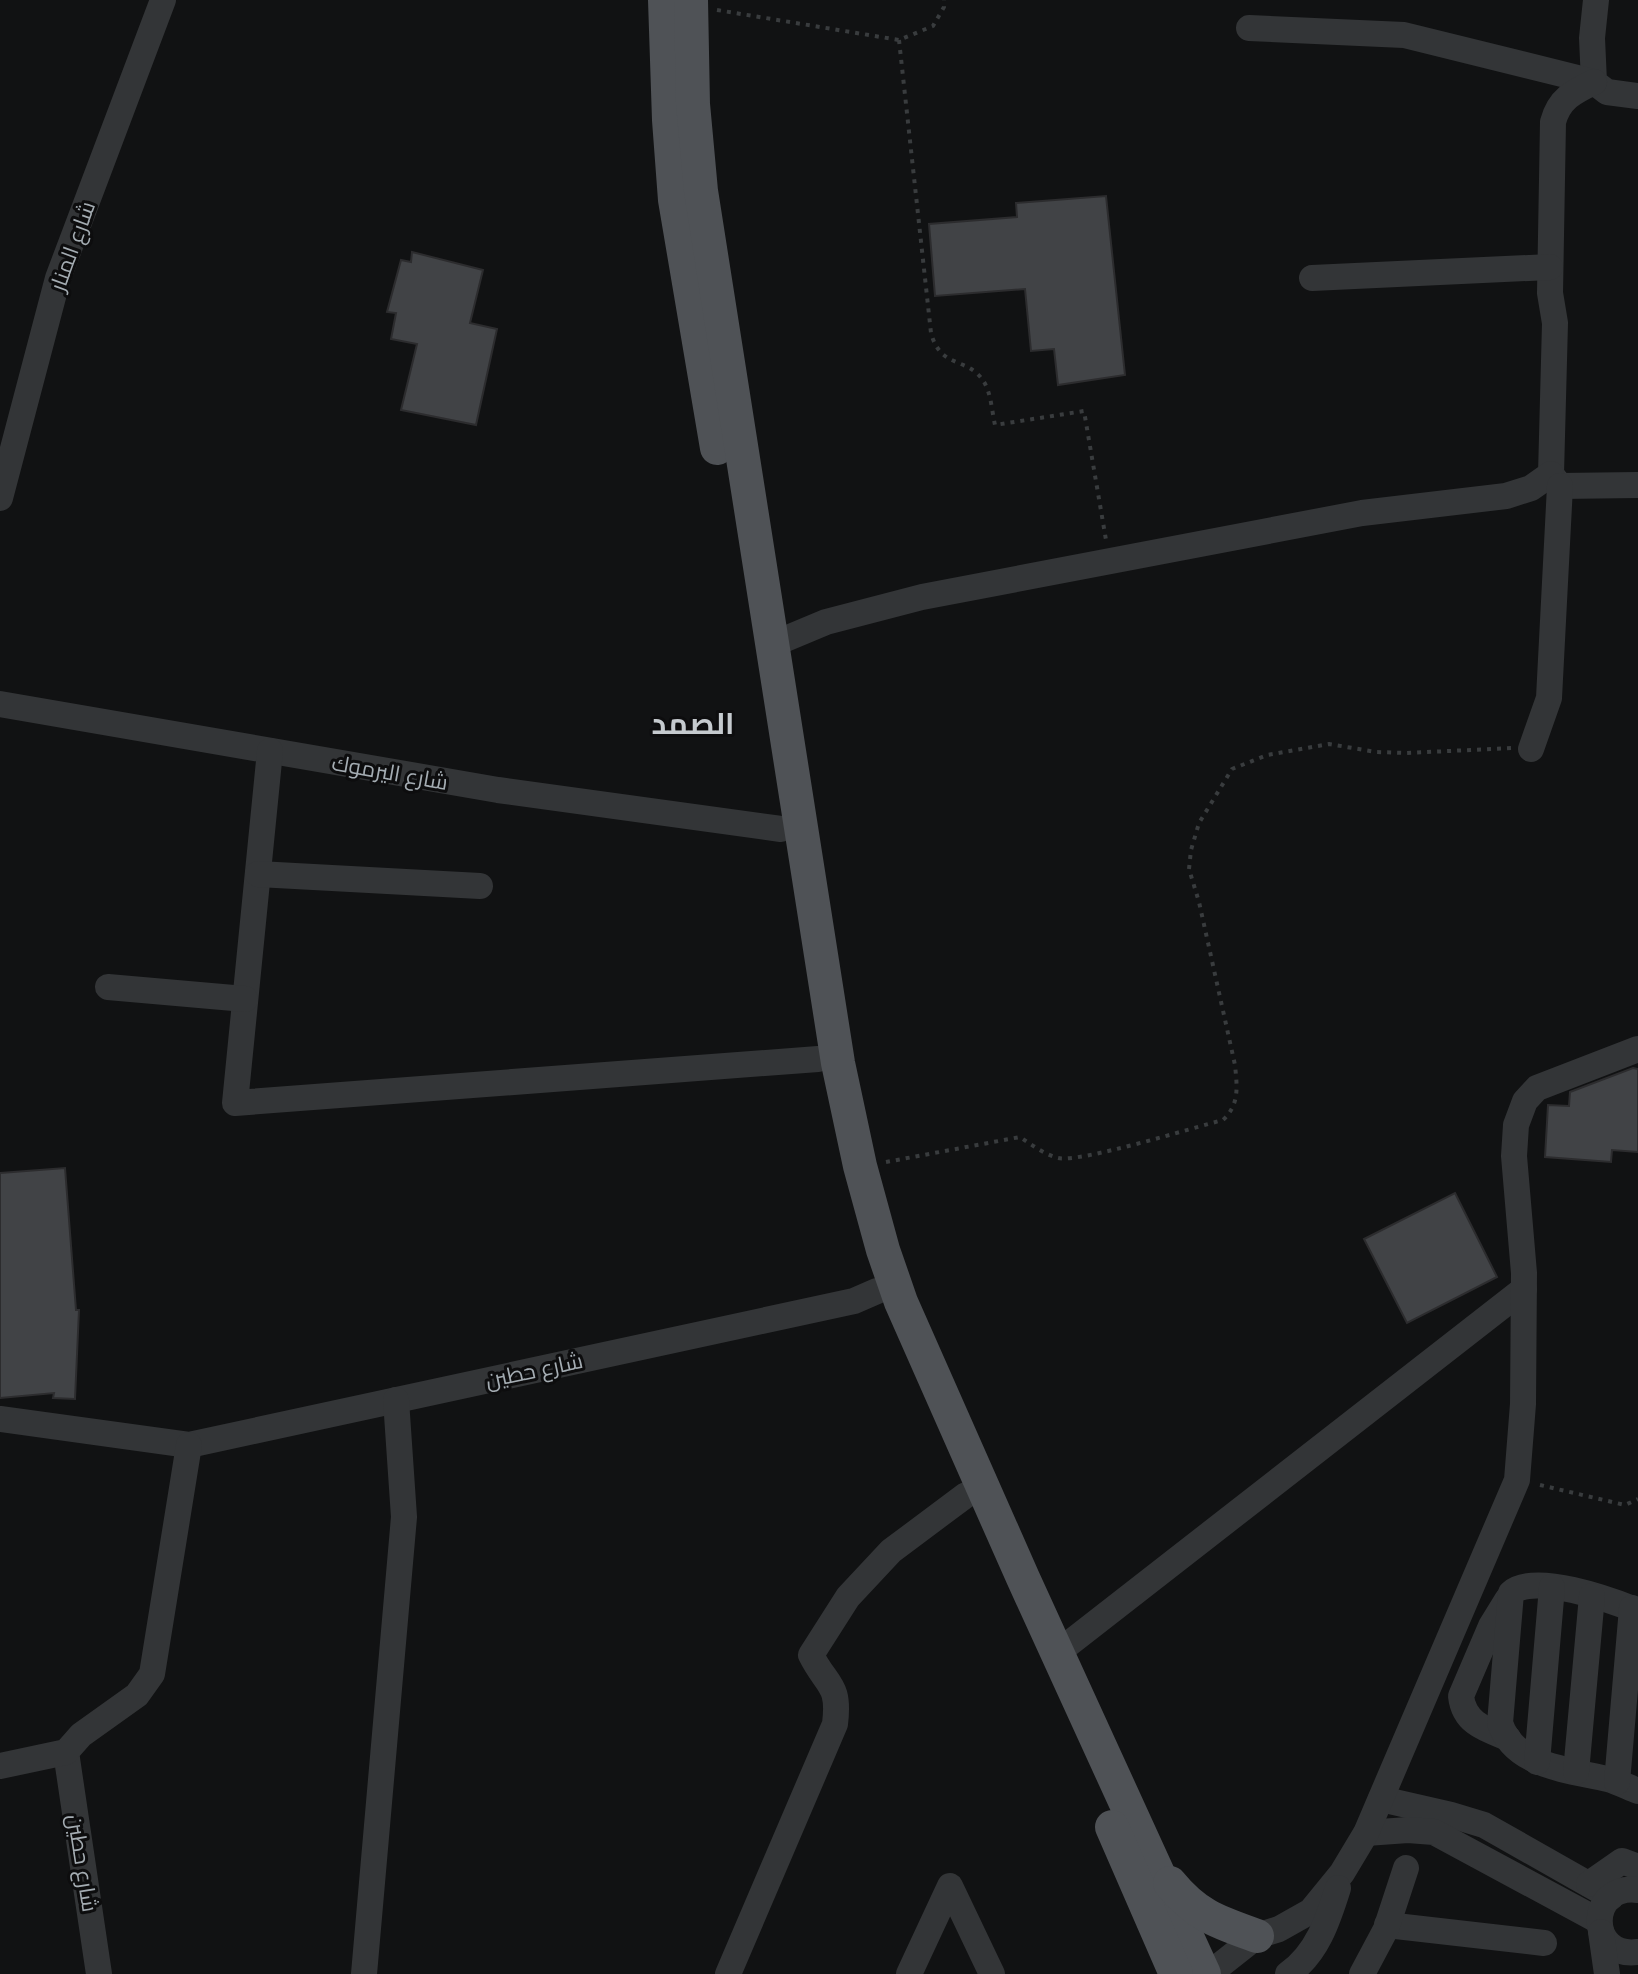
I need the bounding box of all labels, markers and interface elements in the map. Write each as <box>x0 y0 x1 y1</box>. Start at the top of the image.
street label: شارع المنار <box>40 196 102 297</box>
district label: الصمد <box>652 702 734 743</box>
street label: شارع اليرموك <box>330 746 451 797</box>
street label: شارع حطين <box>482 1344 585 1395</box>
street label: شارع حطين <box>60 1812 107 1914</box>

